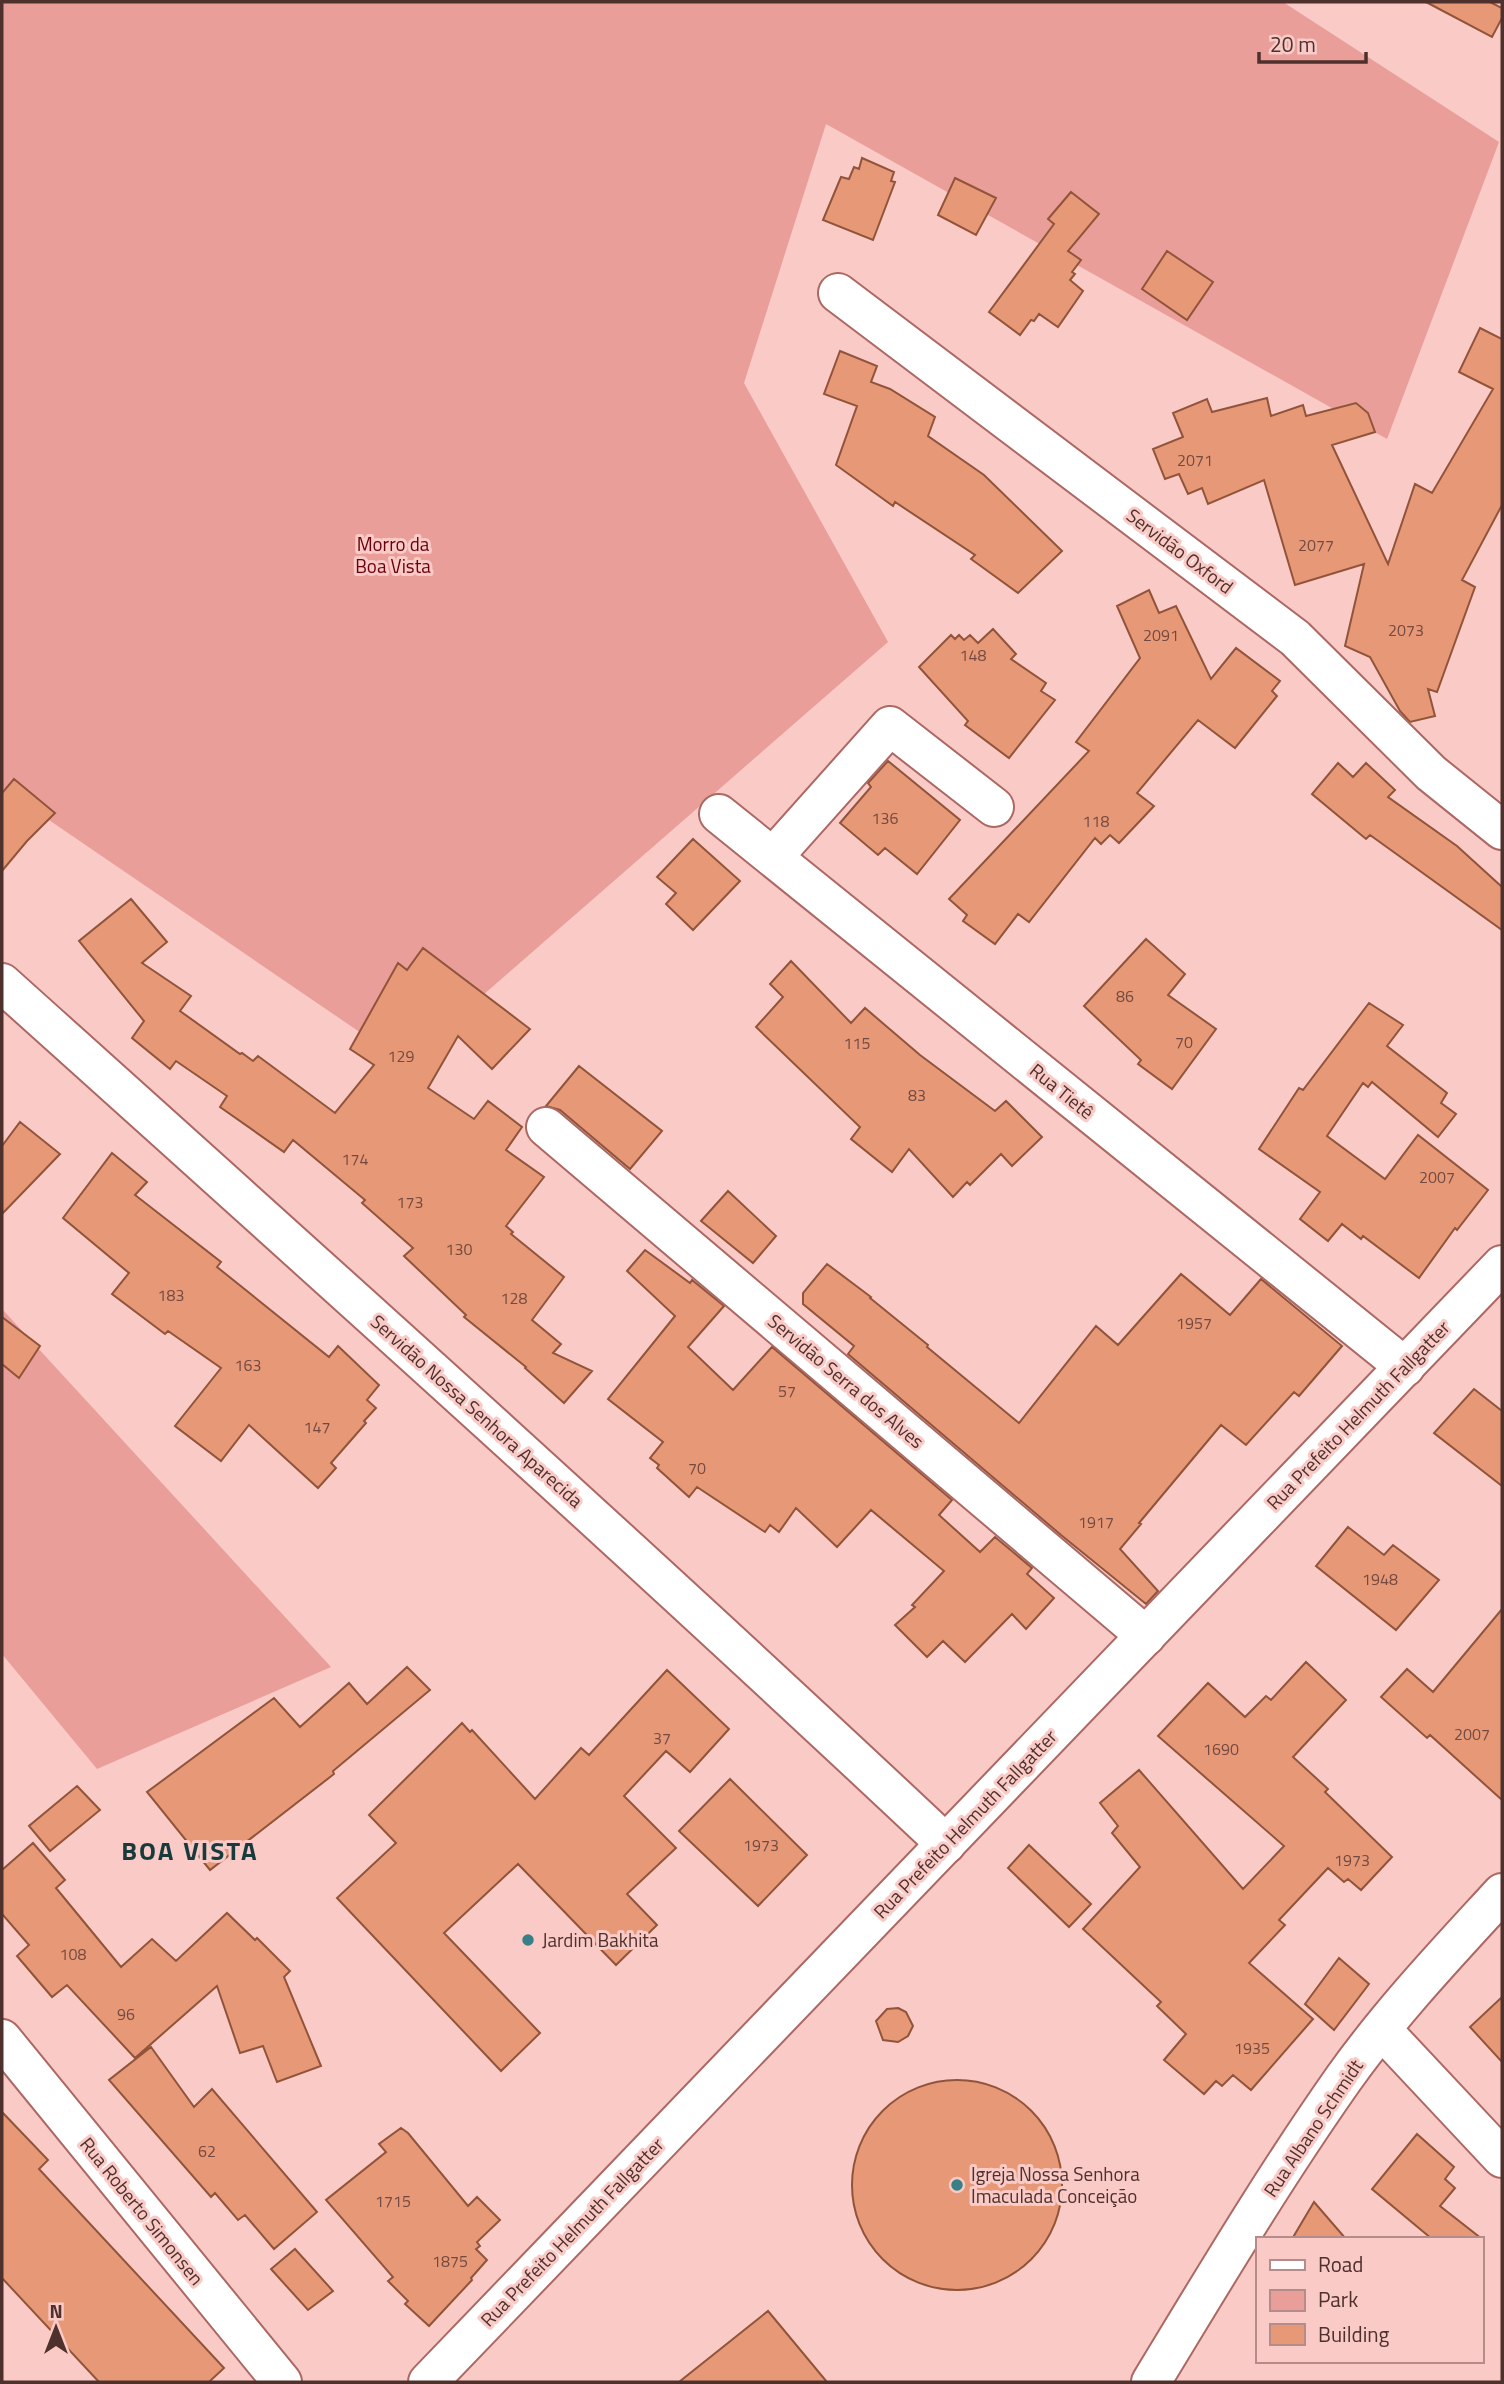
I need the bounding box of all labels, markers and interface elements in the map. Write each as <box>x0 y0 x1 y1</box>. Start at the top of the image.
scale bar <box>1259 21 1366 65</box>
text: 20 m <box>1270 28 1316 60</box>
house number: 2071 <box>1177 448 1213 472</box>
street label: Servidão Oxford <box>1121 501 1240 600</box>
park label: Morro da Boa Vista <box>355 529 431 580</box>
house number: 2077 <box>1298 533 1334 557</box>
house number: 2073 <box>1388 618 1424 642</box>
house number: 2091 <box>1143 623 1179 647</box>
house number: 148 <box>960 643 986 667</box>
house number: 136 <box>872 806 898 830</box>
house number: 118 <box>1083 809 1109 833</box>
house number: 86 <box>1116 984 1134 1008</box>
house number: 70 <box>1175 1030 1193 1054</box>
house number: 115 <box>844 1031 870 1055</box>
house number: 129 <box>388 1044 414 1068</box>
street label: Rua Tietê <box>1024 1056 1101 1126</box>
house number: 83 <box>908 1083 926 1107</box>
house number: 174 <box>342 1147 368 1171</box>
house number: 2007 <box>1419 1165 1455 1189</box>
house number: 173 <box>397 1190 423 1214</box>
house number: 130 <box>446 1237 472 1261</box>
house number: 183 <box>158 1283 184 1307</box>
house number: 128 <box>501 1286 527 1310</box>
street label: Servidão Serra dos Alves <box>762 1306 931 1455</box>
street label: Servidão Nossa Senhora Aparecida <box>365 1307 590 1514</box>
house number: 1957 <box>1176 1311 1212 1335</box>
street label: Rua Prefeito Helmuth Fallgatter <box>1259 1313 1456 1516</box>
house number: 163 <box>235 1353 261 1377</box>
house number: 57 <box>778 1379 796 1403</box>
house number: 147 <box>304 1415 330 1439</box>
house number: 70 <box>688 1456 706 1480</box>
house number: 1917 <box>1078 1510 1114 1534</box>
house number: 1948 <box>1362 1567 1398 1591</box>
street label: Rua Prefeito Helmuth Fallgatter <box>866 1722 1063 1925</box>
house number: 2007 <box>1454 1722 1490 1746</box>
house number: 37 <box>653 1726 671 1750</box>
house number: 1690 <box>1203 1737 1239 1761</box>
district label: BOA VISTA <box>121 1831 259 1870</box>
house number: 1973 <box>743 1833 779 1857</box>
house number: 1973 <box>1334 1848 1370 1872</box>
place label: Jardim Bakhita <box>542 1925 659 1954</box>
marker: Jardim Bakhita <box>520 1932 536 1948</box>
house number: 108 <box>60 1942 86 1966</box>
house number: 96 <box>117 2002 135 2026</box>
house number: 1935 <box>1234 2036 1270 2060</box>
street label: Rua Albano Schmidt <box>1256 2053 1370 2202</box>
street label: Rua Roberto Simonsen <box>73 2130 211 2291</box>
street label: Rua Prefeito Helmuth Fallgatter <box>473 2130 670 2333</box>
house number: 62 <box>198 2139 216 2163</box>
place label: Igreja Nossa Senhora Imaculada Conceição <box>971 2159 1140 2210</box>
marker: Igreja Nossa Senhora Imaculada Conceição <box>949 2177 965 2193</box>
house number: 1715 <box>375 2189 411 2213</box>
legend <box>1256 2237 1483 2363</box>
text: Road <box>1318 2248 1363 2280</box>
house number: 1875 <box>432 2249 468 2273</box>
text: Park <box>1318 2283 1358 2315</box>
north arrow <box>21 2293 91 2363</box>
text: N <box>49 2296 63 2325</box>
text: Building <box>1318 2318 1390 2350</box>

